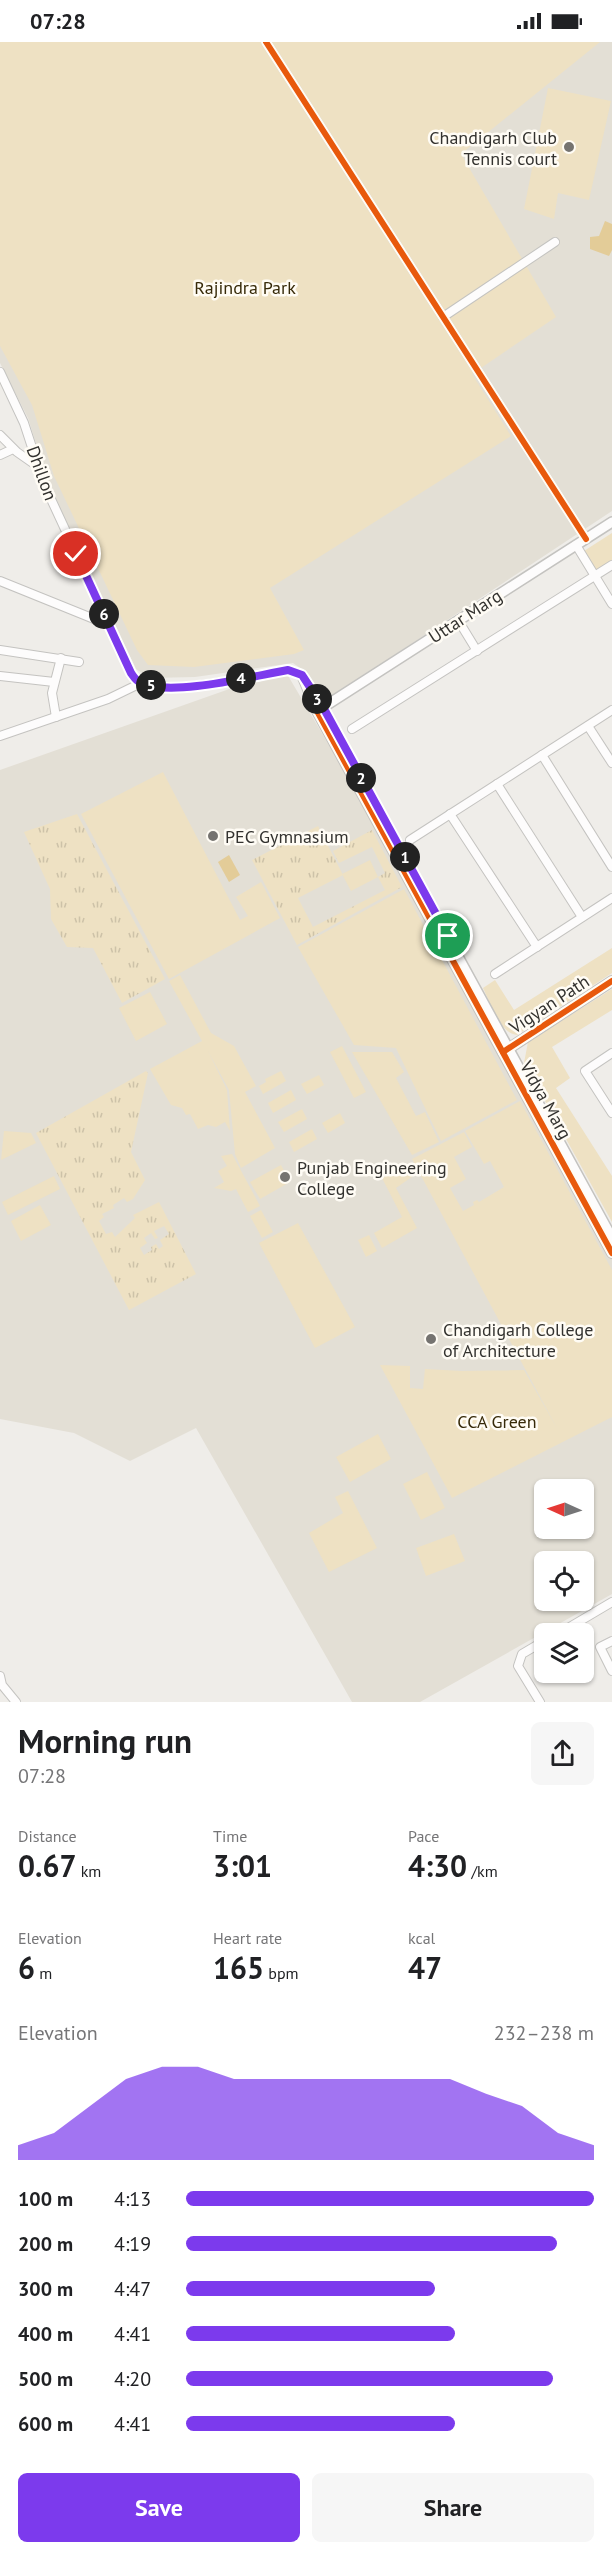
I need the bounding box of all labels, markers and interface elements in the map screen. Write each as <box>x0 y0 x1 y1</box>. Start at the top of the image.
text: 07:28 <box>30 7 86 35</box>
place label: Chandigarh Club Tennis court <box>429 126 557 170</box>
marker: Chandigarh Club Tennis court <box>562 140 576 154</box>
park label: Rajindra Park <box>194 276 296 299</box>
street label: Dhillon <box>22 443 62 503</box>
pin <box>50 528 101 579</box>
icon: check <box>59 537 92 570</box>
street label: Uttar Marg <box>424 584 506 648</box>
pin: 6 <box>89 599 119 629</box>
text: 6 <box>99 604 109 624</box>
pin: 4 <box>226 663 256 693</box>
text: 4 <box>236 668 246 688</box>
pin: 5 <box>136 670 166 700</box>
text: 5 <box>146 675 156 695</box>
pin: 3 <box>302 684 332 714</box>
text: 3 <box>312 689 322 709</box>
pin: 2 <box>346 763 376 793</box>
text: 2 <box>356 768 366 788</box>
place label: PEC Gymnasium <box>225 825 349 848</box>
marker: PEC Gymnasium <box>206 829 220 843</box>
pin: 1 <box>390 842 420 872</box>
text: 1 <box>400 847 410 867</box>
pin <box>422 910 473 961</box>
icon: arrive <box>431 919 464 952</box>
street label: Vigyan Path <box>504 970 593 1039</box>
street label: Vidya Marg <box>515 1056 577 1143</box>
place label: Punjab Engineering College <box>297 1156 447 1200</box>
marker: Punjab Engineering College <box>278 1170 292 1184</box>
place label: Chandigarh College of Architecture <box>443 1318 593 1362</box>
marker: Chandigarh College of Architecture <box>424 1332 438 1346</box>
park label: CCA Green <box>457 1410 537 1433</box>
north arrow <box>534 1479 594 1539</box>
map controls <box>534 1479 594 1683</box>
button: locate <box>534 1551 594 1611</box>
button: layers <box>534 1623 594 1683</box>
text: Morning run <box>18 1719 192 1762</box>
button: share <box>531 1722 594 1785</box>
text: 07:28 <box>18 1763 66 1789</box>
text: Distance <box>18 1826 77 1846</box>
text: Time <box>213 1826 247 1846</box>
text: Pace <box>408 1826 439 1846</box>
text: 0.67 <box>18 1846 76 1885</box>
text: 3:01 <box>213 1846 272 1885</box>
text: 4:30 <box>408 1846 467 1885</box>
text: km <box>76 1861 101 1881</box>
text: /km <box>467 1861 498 1881</box>
text: Elevation <box>18 1928 82 1948</box>
text: Heart rate <box>213 1928 282 1948</box>
text: kcal <box>408 1928 435 1948</box>
text: 6 <box>18 1948 35 1987</box>
text: 165 <box>213 1948 264 1987</box>
text: 47 <box>408 1948 442 1987</box>
text: m <box>35 1963 52 1983</box>
text: bpm <box>264 1963 299 1983</box>
text: Elevation <box>18 2020 98 2046</box>
text: 232–238 m <box>494 2020 594 2046</box>
text: 100 m <box>18 2186 73 2212</box>
text: 4:13 <box>114 2186 151 2212</box>
text: 200 m <box>18 2231 73 2257</box>
text: 4:19 <box>114 2231 151 2257</box>
text: 300 m <box>18 2276 73 2302</box>
text: 4:47 <box>114 2276 151 2302</box>
text: 400 m <box>18 2321 73 2347</box>
text: 4:41 <box>114 2321 151 2347</box>
text: 500 m <box>18 2366 73 2392</box>
text: 4:20 <box>114 2366 151 2392</box>
text: 600 m <box>18 2411 73 2437</box>
text: 4:41 <box>114 2411 151 2437</box>
button: Save <box>18 2473 300 2542</box>
button: Share <box>312 2473 594 2542</box>

